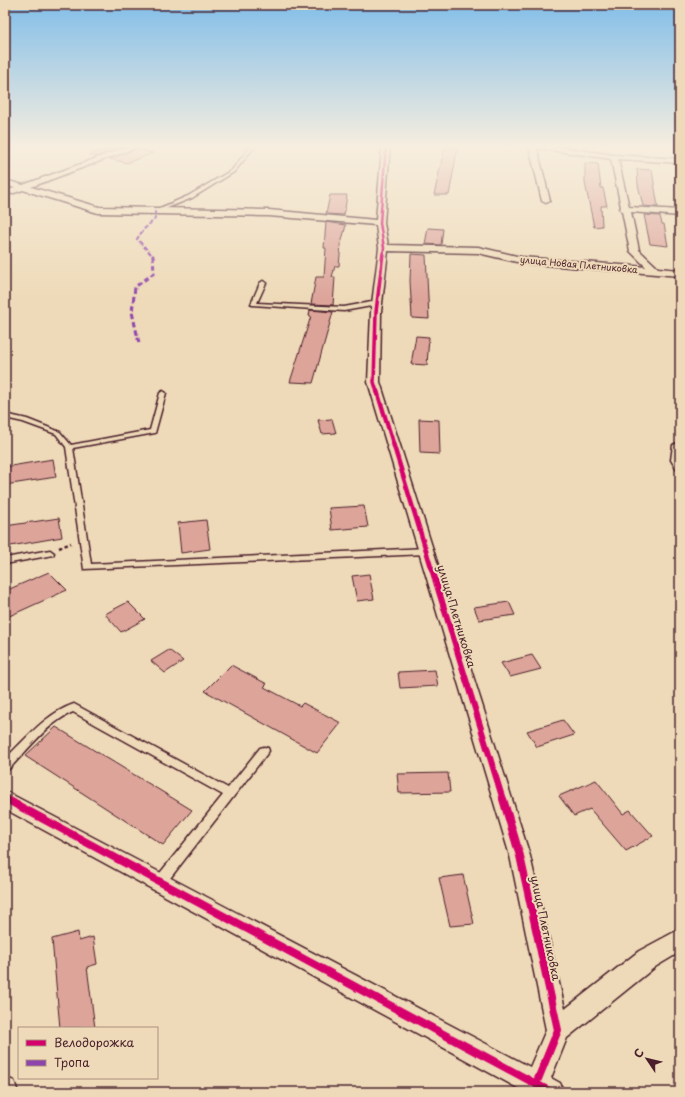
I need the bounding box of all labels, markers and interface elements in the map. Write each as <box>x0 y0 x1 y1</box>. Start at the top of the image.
street label: улица Новая Плетниковка <box>520 252 639 276</box>
street label: улица Плетниковка <box>433 562 481 670</box>
street label: улица Плетниковка <box>527 874 565 982</box>
legend <box>18 1027 158 1079</box>
text: Велодорожка <box>54 1033 134 1051</box>
north arrow <box>627 1039 667 1079</box>
text: С <box>629 1045 648 1061</box>
text: Тропа <box>54 1053 90 1071</box>

